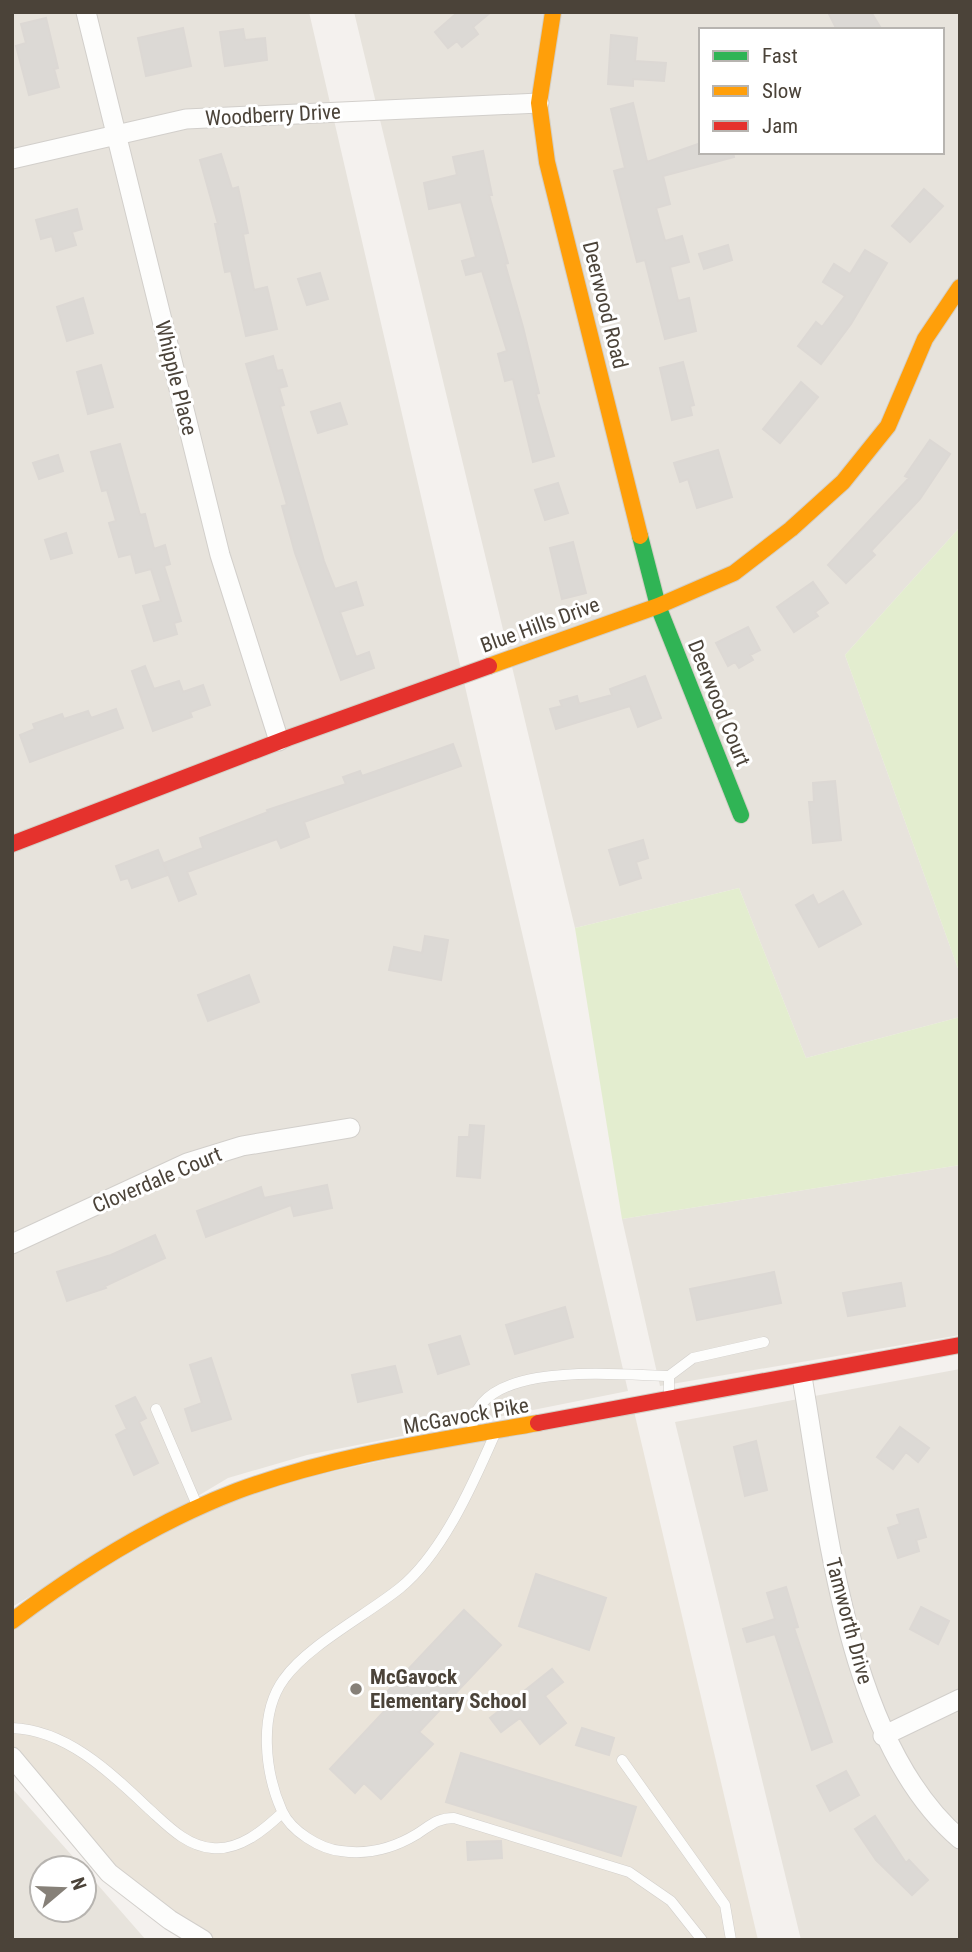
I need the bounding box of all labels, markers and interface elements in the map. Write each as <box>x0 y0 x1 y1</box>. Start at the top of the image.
legend <box>699 28 944 154</box>
text: Fast <box>762 44 798 68</box>
text: Slow <box>762 79 802 103</box>
street label: Woodberry Drive <box>205 99 342 131</box>
text: Jam <box>762 114 798 138</box>
street label: Deerwood Road <box>578 239 632 371</box>
street label: Whipple Place <box>150 318 202 438</box>
street label: Blue Hills Drive <box>477 592 603 658</box>
street label: Deerwood Court <box>683 636 755 770</box>
street label: Cloverdale Court <box>89 1142 225 1218</box>
street label: McGavock Pike <box>401 1393 531 1439</box>
street label: Tamworth Drive <box>821 1555 877 1687</box>
place label: McGavock Elementary School <box>370 1665 527 1713</box>
marker: McGavock Elementary School <box>348 1681 364 1697</box>
north arrow <box>28 1854 98 1924</box>
text: N <box>66 1874 91 1893</box>

